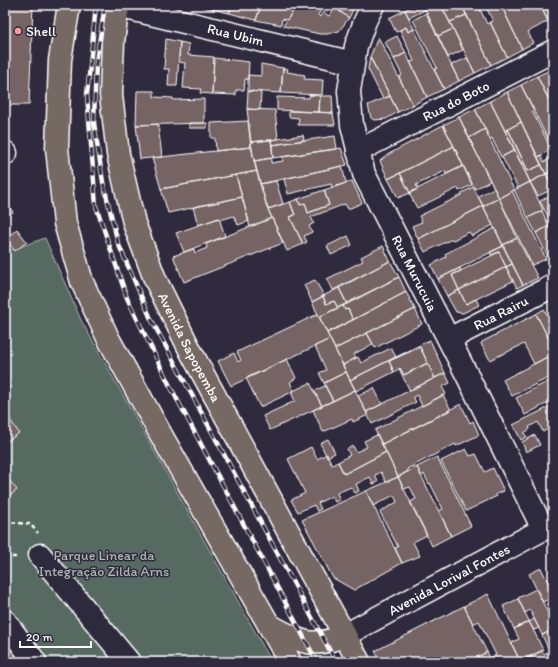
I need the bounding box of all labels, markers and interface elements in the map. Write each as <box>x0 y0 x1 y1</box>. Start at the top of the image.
street label: Rua Ubim <box>205 20 266 50</box>
place label: Shell <box>26 23 56 40</box>
marker: Shell <box>13 26 23 36</box>
street label: Rua do Boto <box>420 77 492 125</box>
street label: Rua Murucuia <box>388 232 441 315</box>
street label: Avenida Sapopemba <box>154 290 225 406</box>
street label: Rua Rairu <box>471 292 531 334</box>
street label: Avenida Lorival Fontes <box>386 541 513 619</box>
park label: Parque Linear da Integração Zilda Arns <box>39 547 169 580</box>
scale bar <box>20 623 91 649</box>
text: 20 m <box>26 630 53 644</box>

